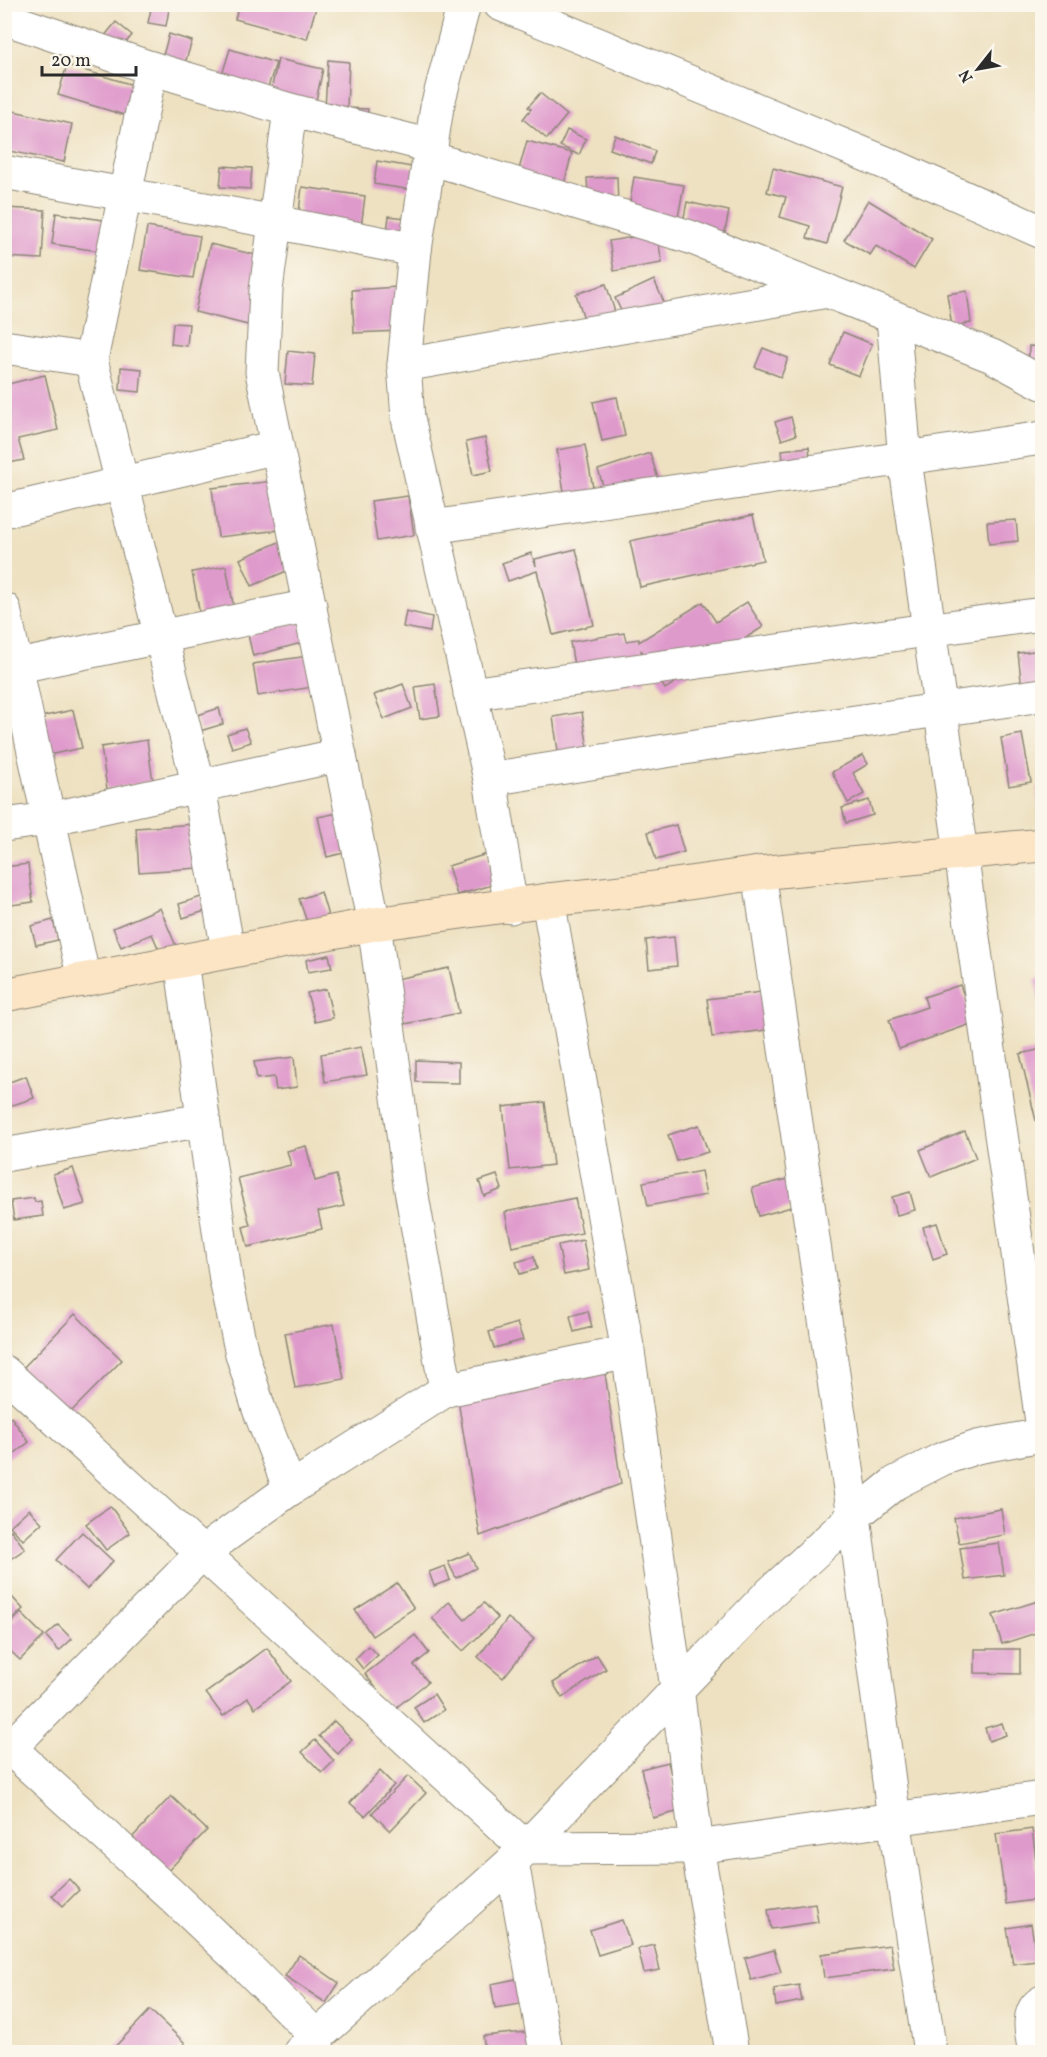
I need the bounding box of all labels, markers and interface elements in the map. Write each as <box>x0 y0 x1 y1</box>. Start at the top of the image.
scale bar <box>42 39 136 77</box>
north arrow <box>948 39 1008 99</box>
text: 20 m <box>51 49 91 74</box>
text: N <box>954 65 979 86</box>

